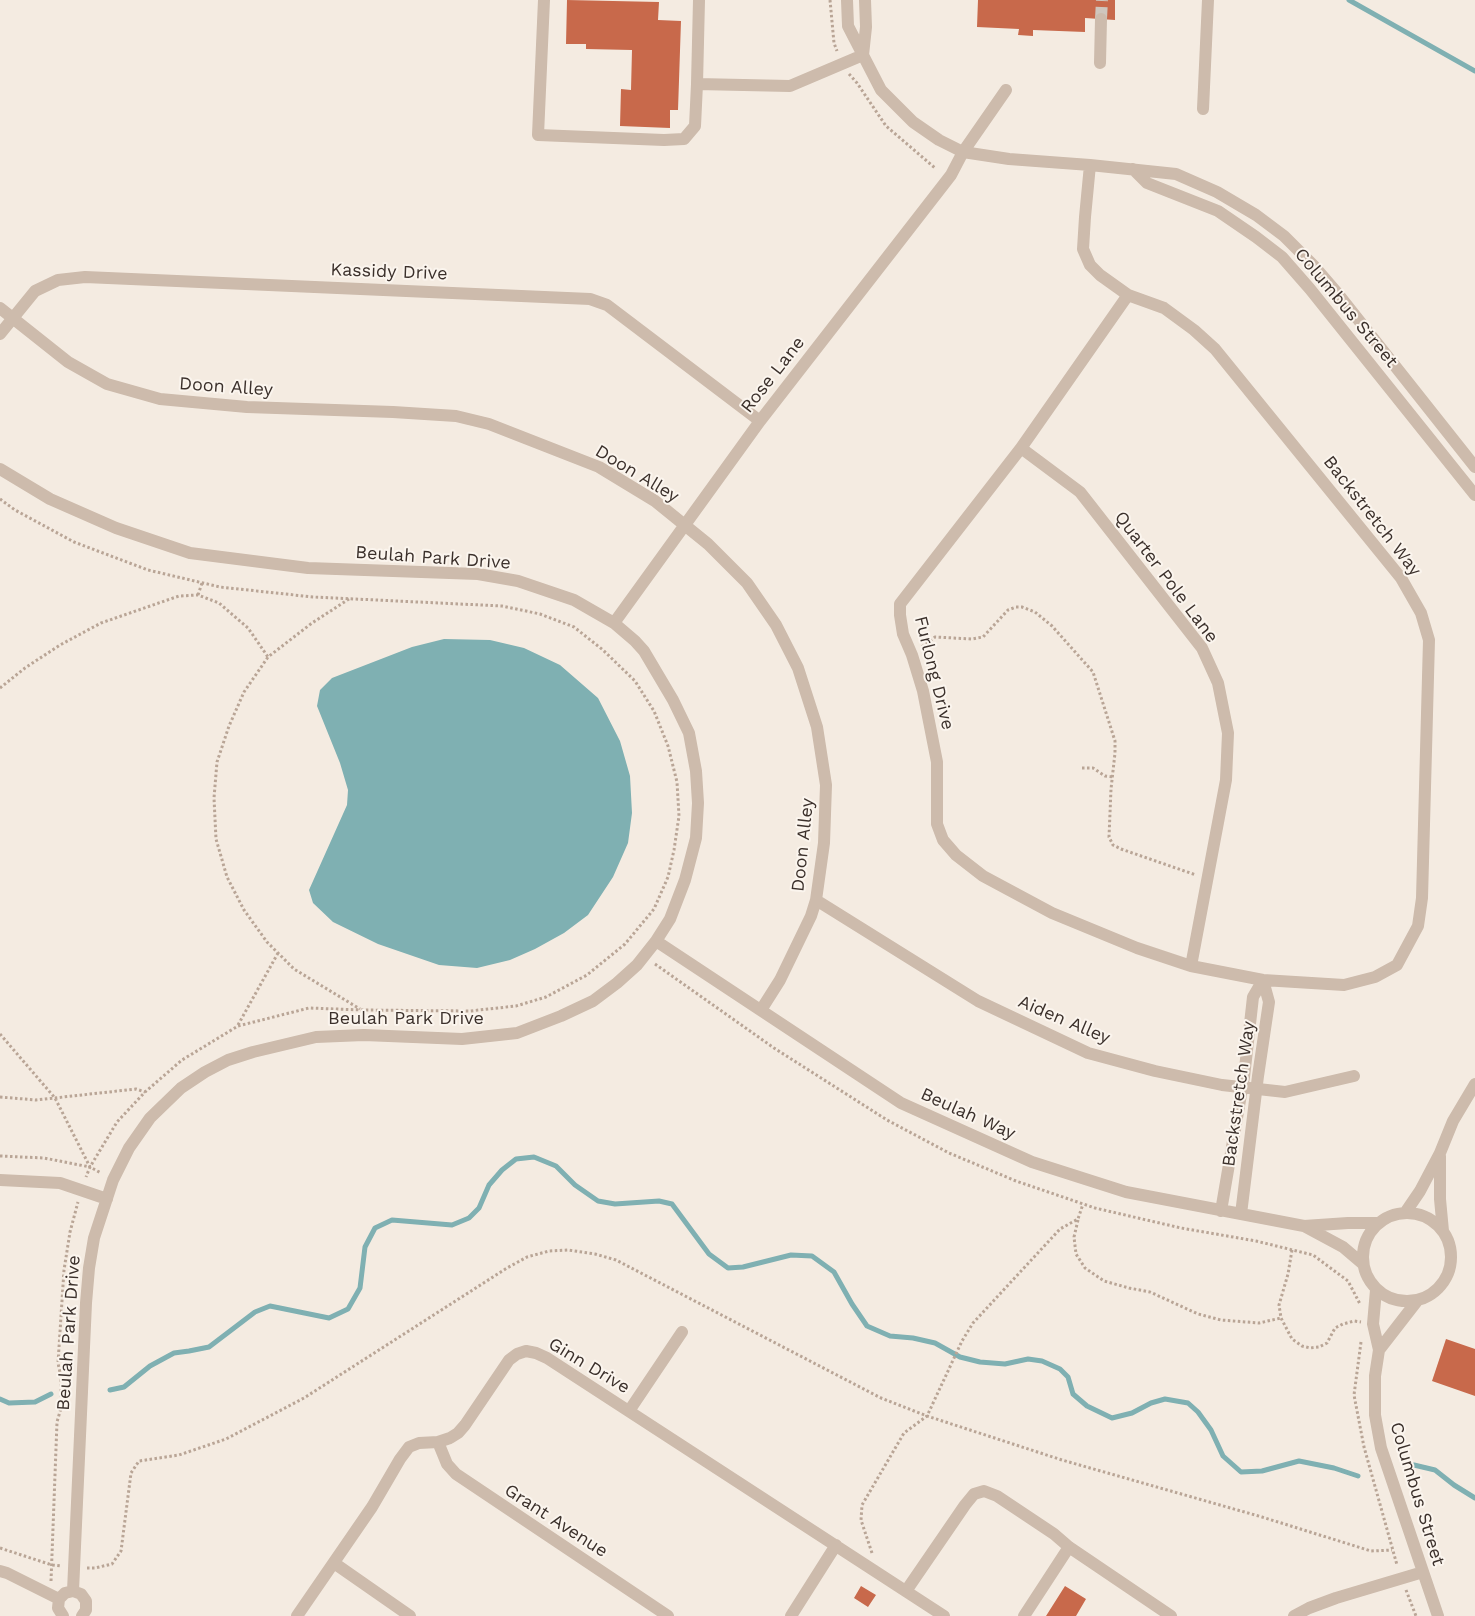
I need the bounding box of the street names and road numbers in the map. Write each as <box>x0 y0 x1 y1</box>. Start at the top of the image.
street label: Columbus Street <box>1290 244 1402 372</box>
street label: Kassidy Drive <box>330 259 448 285</box>
street label: Rose Lane <box>736 333 810 417</box>
street label: Doon Alley <box>178 373 274 401</box>
street label: Doon Alley <box>591 441 683 507</box>
street label: Backstretch Way <box>1318 452 1426 580</box>
street label: Quarter Pole Lane <box>1109 507 1223 647</box>
street label: Beulah Park Drive <box>355 542 511 574</box>
street label: Furlong Drive <box>909 614 959 732</box>
street label: Doon Alley <box>787 797 819 893</box>
street label: Aiden Alley <box>1015 991 1113 1049</box>
street label: Beulah Park Drive <box>328 1008 484 1030</box>
street label: Backstretch Way <box>1218 1020 1260 1168</box>
street label: Beulah Way <box>917 1083 1019 1145</box>
street label: Beulah Park Drive <box>53 1255 85 1411</box>
street label: Ginn Drive <box>544 1333 634 1399</box>
street label: Columbus Street <box>1385 1420 1449 1568</box>
street label: Grant Avenue <box>500 1480 612 1562</box>

